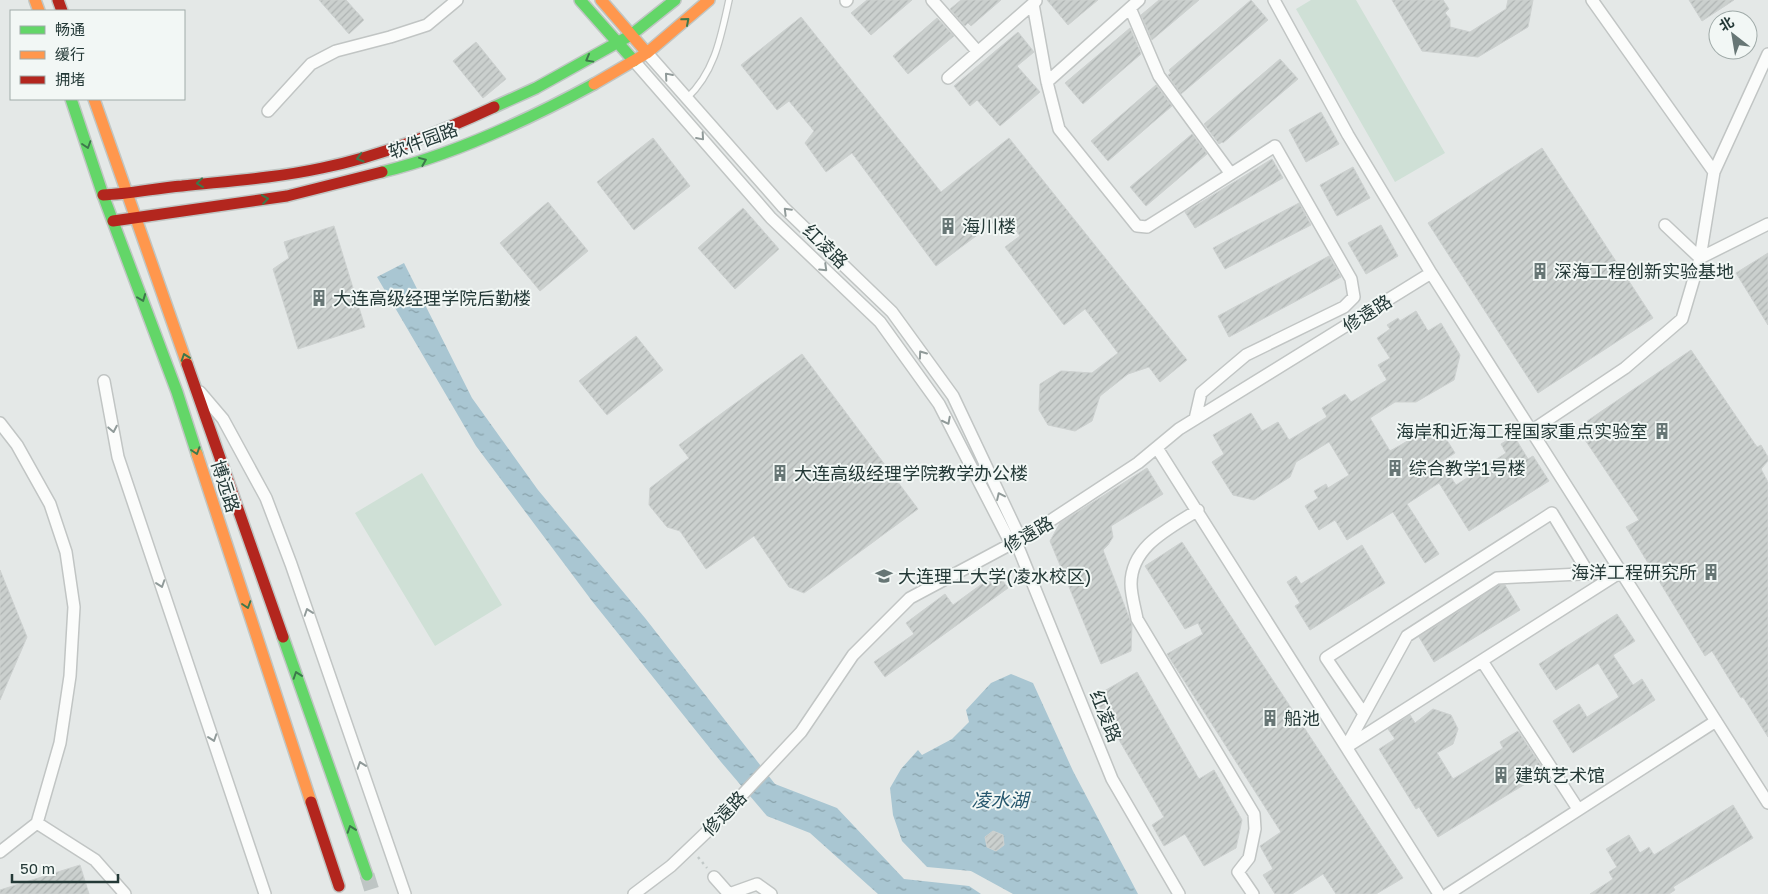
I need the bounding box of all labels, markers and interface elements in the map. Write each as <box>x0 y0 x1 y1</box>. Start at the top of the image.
legend <box>10 10 185 100</box>
north arrow <box>1708 10 1758 60</box>
text: 北 <box>1716 13 1736 34</box>
one-way arrow <box>680 17 689 26</box>
text: 畅通 <box>55 20 85 38</box>
text: 缓行 <box>55 45 85 63</box>
one-way arrow <box>585 53 594 63</box>
text: 拥堵 <box>55 70 85 88</box>
one-way arrow <box>664 73 673 82</box>
street label: 软件园路 <box>385 117 461 163</box>
one-way arrow <box>695 132 704 141</box>
one-way arrow <box>81 140 91 149</box>
one-way arrow <box>356 153 365 163</box>
one-way arrow <box>418 157 427 167</box>
one-way arrow <box>195 177 203 188</box>
one-way arrow <box>261 194 269 205</box>
one-way arrow <box>784 208 793 217</box>
place label: 海川楼 <box>962 215 1016 237</box>
building icon: 海川楼 <box>938 216 958 236</box>
street label: 红凌路 <box>799 219 853 273</box>
place label: 深海工程创新实验基地 <box>1554 260 1734 282</box>
building icon: 深海工程创新实验基地 <box>1530 261 1550 281</box>
one-way arrow <box>818 262 827 271</box>
place label: 大连高级经理学院后勤楼 <box>333 287 531 309</box>
building icon: 大连高级经理学院后勤楼 <box>309 288 329 308</box>
street label: 修遠路 <box>1338 289 1396 337</box>
one-way arrow <box>135 293 146 302</box>
one-way arrow <box>919 350 928 360</box>
one-way arrow <box>181 353 191 362</box>
one-way arrow <box>941 416 951 425</box>
place label: 海岸和近海工程国家重点实验室 <box>1396 420 1648 442</box>
building icon: 海岸和近海工程国家重点实验室 <box>1652 421 1672 441</box>
one-way arrow <box>107 425 117 434</box>
one-way arrow <box>190 446 200 454</box>
street label: 博远路 <box>207 457 245 515</box>
place label: 综合教学1号楼 <box>1409 457 1526 479</box>
building icon: 综合教学1号楼 <box>1385 458 1405 478</box>
place label: 大连高级经理学院教学办公楼 <box>794 462 1028 484</box>
building icon: 大连高级经理学院教学办公楼 <box>770 463 790 483</box>
one-way arrow <box>996 492 1006 501</box>
street label: 修遠路 <box>999 511 1057 557</box>
place label: 海洋工程研究所 <box>1571 561 1697 583</box>
building icon: 海洋工程研究所 <box>1701 562 1721 582</box>
place label: 大连理工大学(凌水校区) <box>898 565 1092 587</box>
school or university icon: 大连理工大学(凌水校区) <box>874 566 894 586</box>
one-way arrow <box>155 579 165 588</box>
one-way arrow <box>241 600 251 609</box>
one-way arrow <box>304 608 314 616</box>
one-way arrow <box>293 672 303 680</box>
street label: 红凌路 <box>1086 687 1126 745</box>
place label: 船池 <box>1284 707 1320 729</box>
building icon: 船池 <box>1260 708 1280 728</box>
one-way arrow <box>207 733 217 742</box>
one-way arrow <box>357 761 367 770</box>
place label: 建筑艺术馆 <box>1515 764 1605 786</box>
building icon: 建筑艺术馆 <box>1491 765 1511 785</box>
street label: 修遠路 <box>697 786 751 840</box>
water label: 凌水湖 <box>971 788 1031 811</box>
one-way arrow <box>347 825 357 833</box>
scale bar <box>12 852 119 884</box>
text: 50 m <box>20 859 55 877</box>

